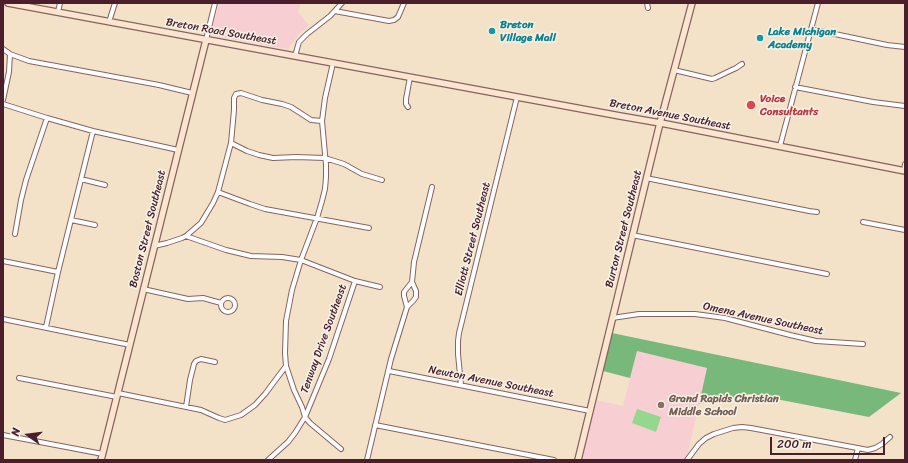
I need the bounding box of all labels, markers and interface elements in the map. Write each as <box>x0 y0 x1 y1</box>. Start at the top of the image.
street label: Breton Road Southeast <box>165 16 277 48</box>
place label: Breton Village Mall <box>500 18 556 44</box>
place label: Lake Michigan Academy <box>768 25 836 51</box>
marker: Breton Village Mall <box>487 26 497 36</box>
marker: Lake Michigan Academy <box>755 33 765 43</box>
place label: Voice Consultants <box>760 92 818 118</box>
street label: Breton Avenue Southeast <box>608 97 732 133</box>
marker: Voice Consultants <box>745 99 757 111</box>
street label: Boston Street Southeast <box>127 169 169 289</box>
street label: Burton Street Southeast <box>603 169 645 289</box>
street label: Elliott Street Southeast <box>452 181 494 297</box>
street label: Tenway Drive Southeast <box>298 283 350 395</box>
street label: Omena Avenue Southeast <box>702 300 824 338</box>
street label: Newton Avenue Southeast <box>427 363 555 401</box>
place label: Grand Rapids Christian Middle School <box>669 392 779 418</box>
marker: Grand Rapids Christian Middle School <box>656 400 666 410</box>
north arrow <box>8 415 48 455</box>
text: N <box>6 426 26 438</box>
scale bar <box>772 429 887 455</box>
text: 200 m <box>777 433 811 455</box>

